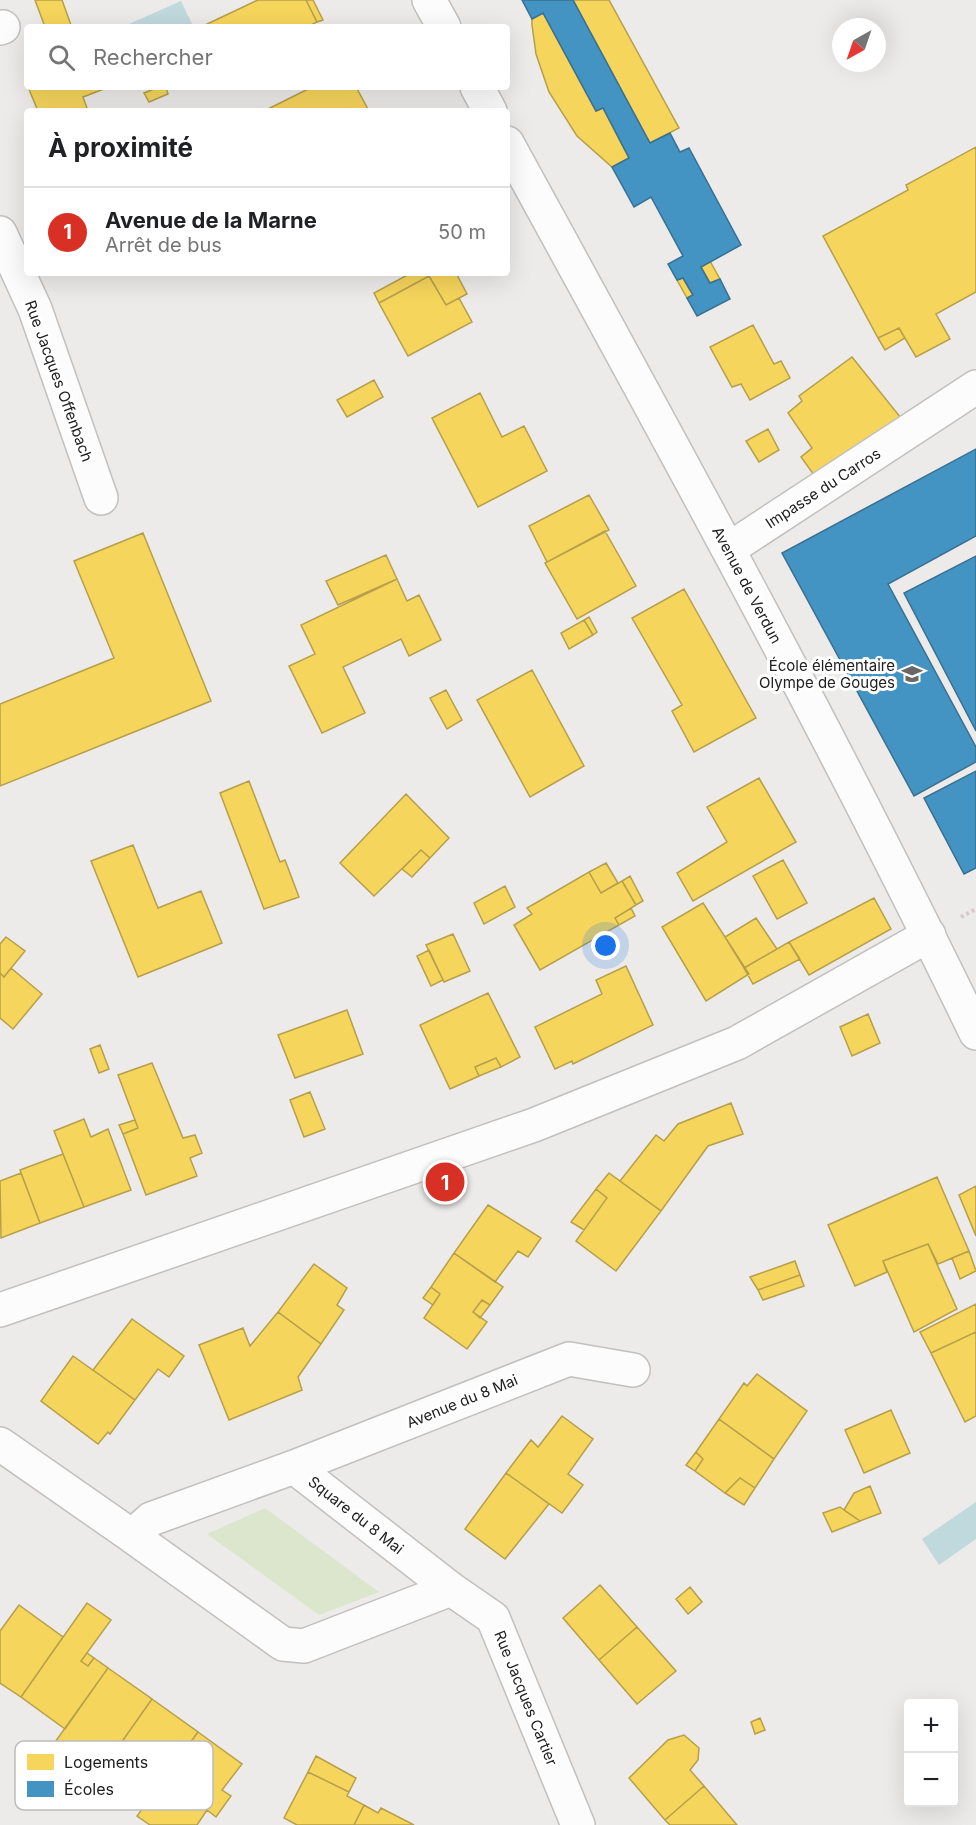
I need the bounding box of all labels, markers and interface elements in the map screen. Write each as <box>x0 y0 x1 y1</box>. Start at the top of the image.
north arrow <box>832 18 886 72</box>
search box <box>24 24 510 90</box>
icon: search <box>45 41 78 74</box>
text: Rechercher <box>93 44 213 70</box>
text: À proximité <box>48 132 193 163</box>
text: Avenue de la Marne <box>105 207 317 233</box>
text: 1 <box>63 220 72 244</box>
text: 50 m <box>438 220 486 244</box>
text: Arrêt de bus <box>105 233 222 257</box>
street label: Rue Jacques Offenbach <box>21 298 97 464</box>
street label: Impasse du Carros <box>762 444 884 532</box>
street label: Avenue de Verdun <box>708 523 786 647</box>
place label: École élémentaire Olympe de Gouges <box>759 656 895 692</box>
school or university icon: École élémentaire Olympe de Gouges <box>900 662 924 686</box>
your location <box>591 931 620 960</box>
pin: 1 <box>426 1160 464 1204</box>
street label: Avenue du 8 Mai <box>404 1370 520 1432</box>
street label: Square du 8 Mai <box>305 1472 407 1558</box>
street label: Rue Jacques Cartier <box>490 1628 562 1769</box>
map controls <box>904 1699 958 1807</box>
button: + <box>904 1699 958 1753</box>
legend <box>15 1741 213 1810</box>
text: Logements <box>64 1752 148 1772</box>
button: − <box>904 1753 958 1807</box>
text: Écoles <box>64 1779 114 1799</box>

